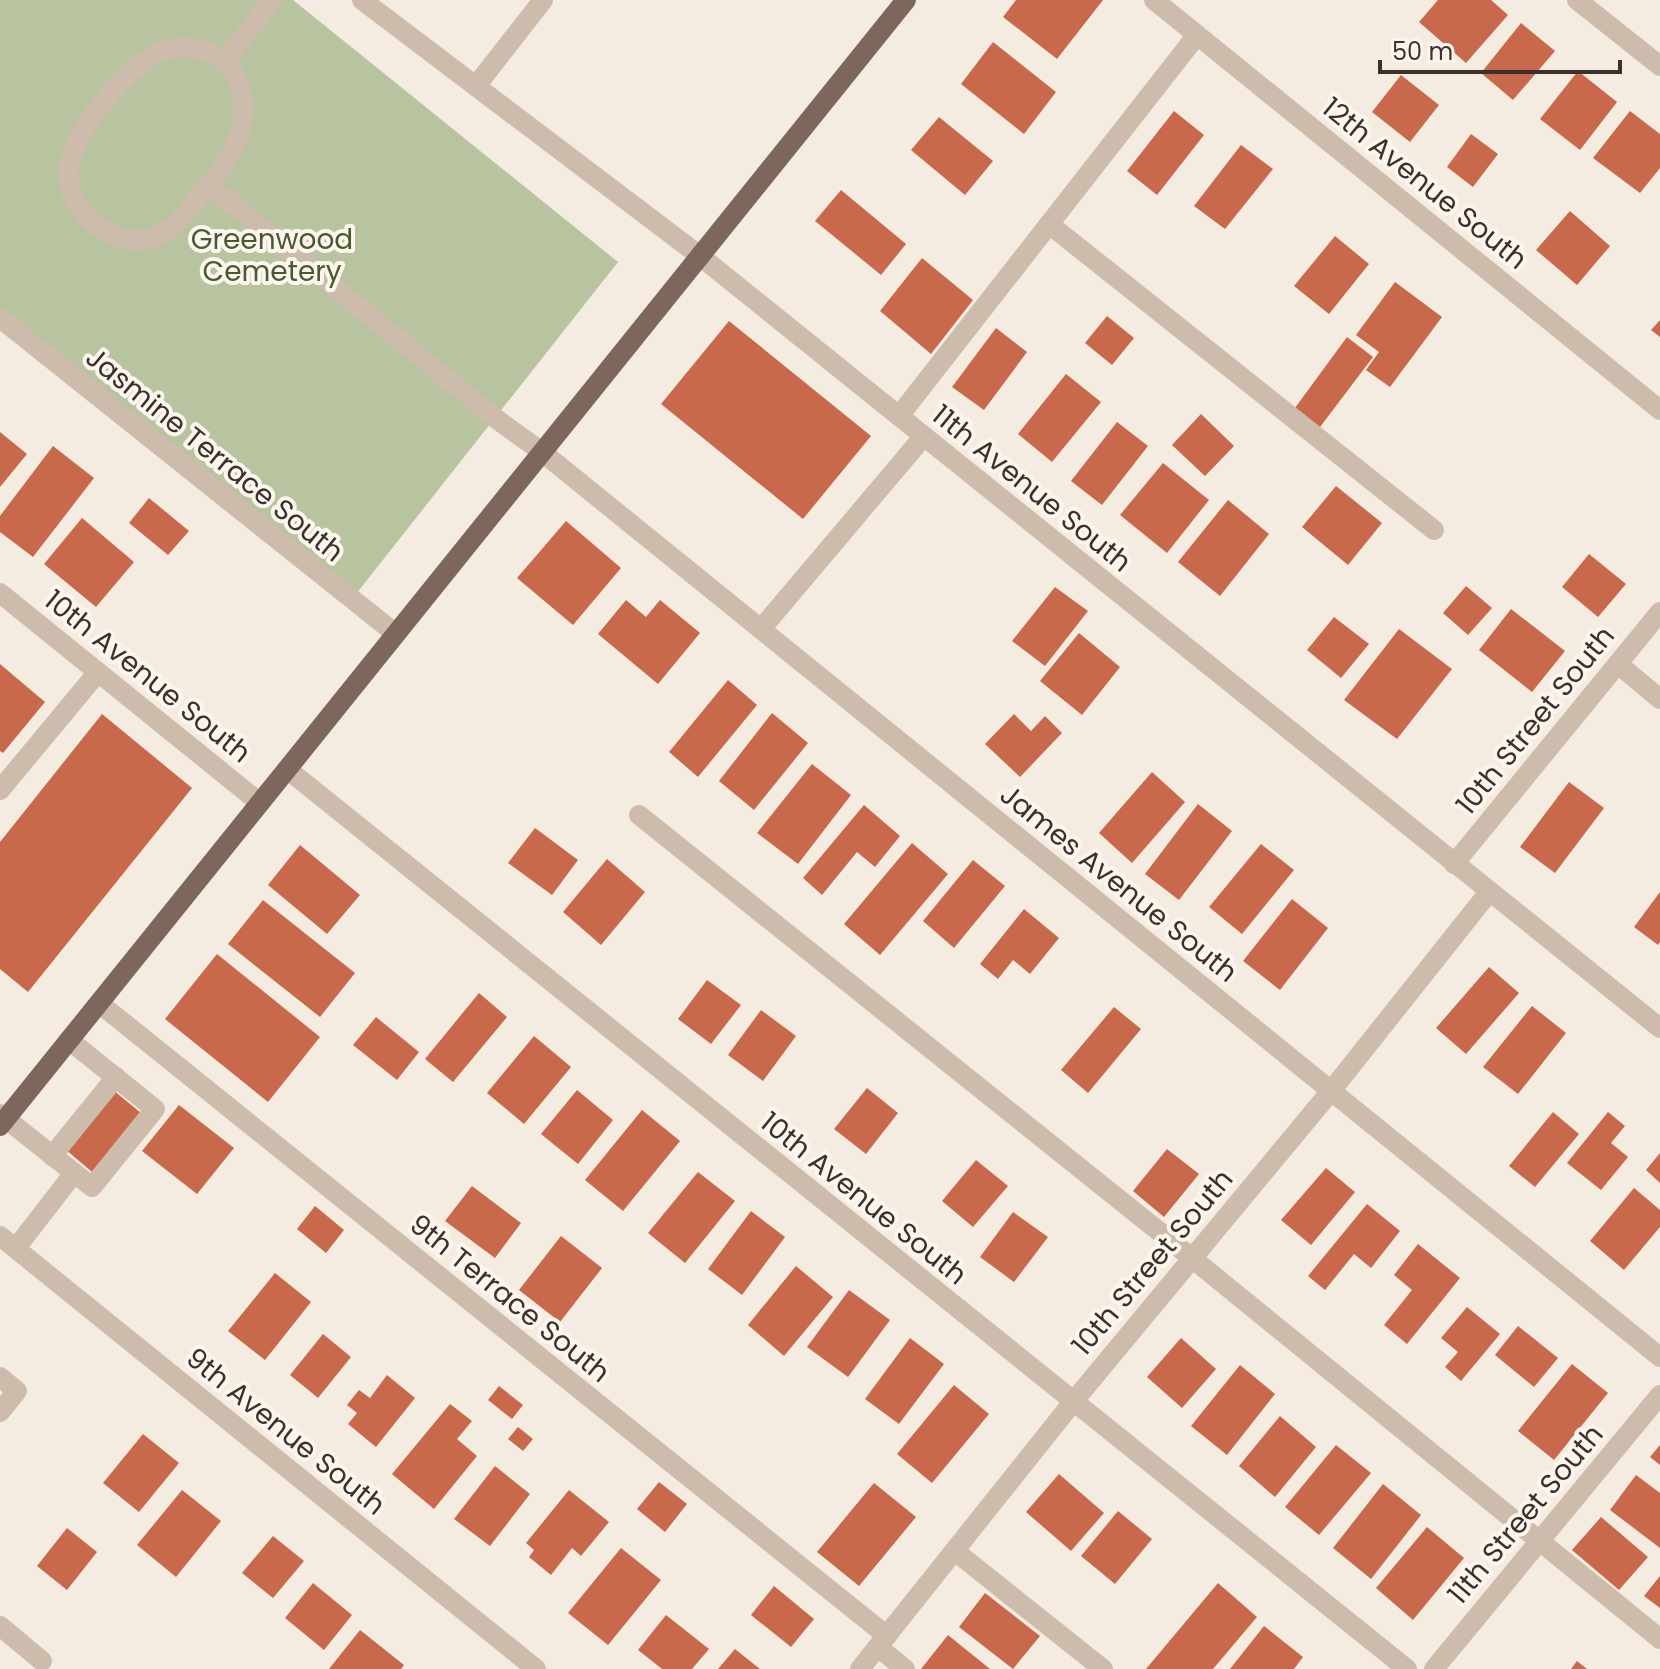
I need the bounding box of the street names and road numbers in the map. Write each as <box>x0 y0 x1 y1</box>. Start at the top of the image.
street label: 12th Avenue South <box>1314 88 1536 278</box>
street label: Jasmine Terrace South <box>78 338 352 571</box>
street label: 11th Avenue South <box>924 396 1140 581</box>
street label: 10th Avenue South <box>36 581 259 772</box>
street label: 10th Street South <box>1447 618 1624 823</box>
street label: James Avenue South <box>992 775 1246 991</box>
street label: 10th Avenue South <box>752 1103 975 1294</box>
street label: 10th Street South <box>1063 1161 1242 1364</box>
street label: 9th Terrace South <box>401 1205 618 1392</box>
street label: 9th Avenue South <box>178 1339 394 1524</box>
street label: 11th Street South <box>1439 1416 1612 1612</box>

